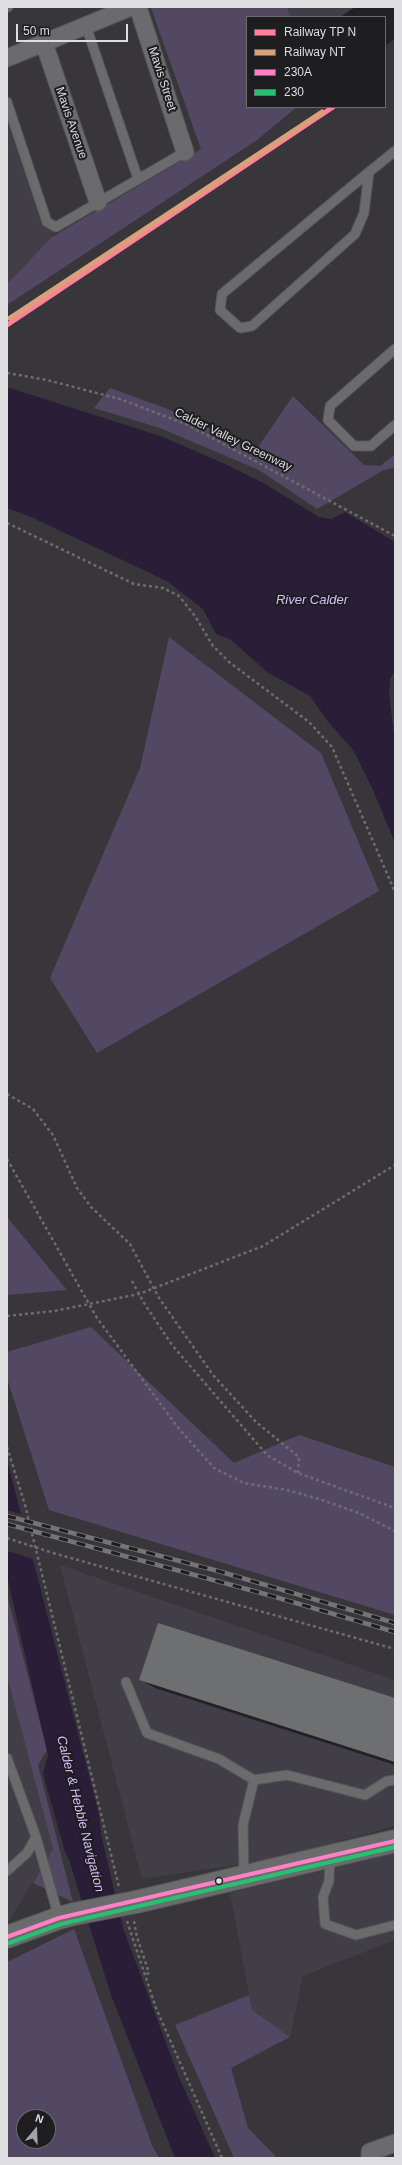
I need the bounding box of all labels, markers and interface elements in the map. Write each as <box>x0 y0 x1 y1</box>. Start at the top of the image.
scale bar <box>18 16 130 42</box>
legend <box>246 16 386 108</box>
text: 50 m <box>23 24 50 38</box>
text: Railway TP N <box>284 25 356 39</box>
street label: Mavis Street <box>145 45 179 113</box>
text: Railway NT <box>284 45 345 59</box>
text: 230A <box>284 65 312 79</box>
street label: Mavis Avenue <box>52 85 90 161</box>
text: 230 <box>284 85 304 99</box>
street label: Calder Valley Greenway <box>172 405 294 475</box>
water label: River Calder <box>276 592 348 608</box>
water label: Calder & Hebble Navigation <box>53 1734 107 1894</box>
unlabelled marker <box>214 1876 224 1886</box>
north arrow <box>16 2109 56 2149</box>
text: N <box>34 2112 45 2126</box>

